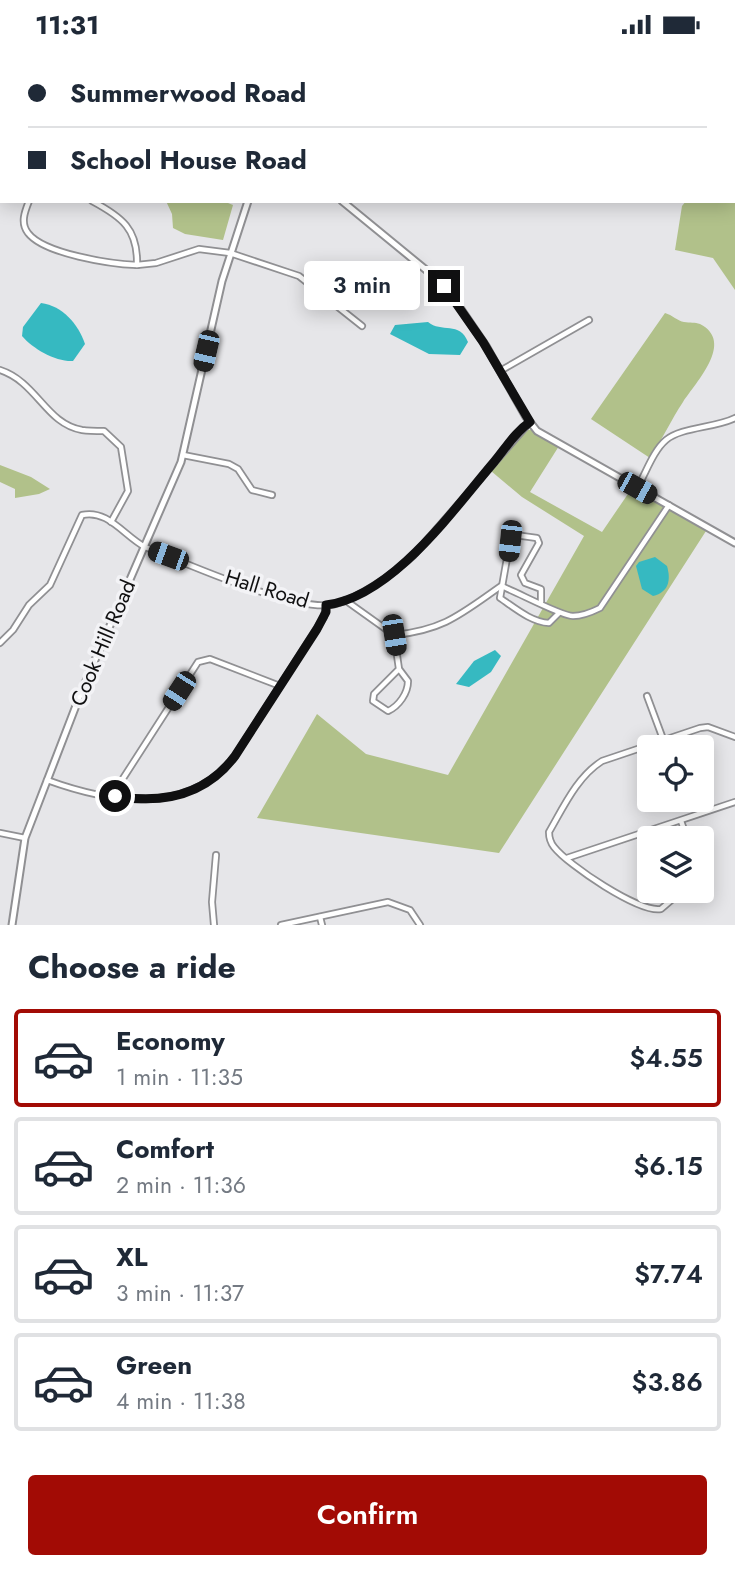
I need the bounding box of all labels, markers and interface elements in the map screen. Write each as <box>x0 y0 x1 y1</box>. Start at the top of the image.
text: 11:31 <box>35 6 99 44</box>
text: Summerwood Road <box>70 74 306 112</box>
text: School House Road <box>70 141 307 179</box>
callout: 3 min <box>304 261 420 311</box>
text: 3 min <box>333 268 391 302</box>
route end <box>428 270 460 302</box>
car <box>192 328 221 374</box>
car <box>614 469 661 507</box>
car <box>498 519 523 563</box>
car <box>145 539 192 573</box>
street label: Hall Road <box>221 562 313 616</box>
street label: Cook Hill Road <box>63 575 143 711</box>
car <box>381 613 408 657</box>
car <box>159 668 200 714</box>
map controls <box>637 735 714 903</box>
button: locate <box>637 735 714 812</box>
route start <box>99 780 131 812</box>
button: layers <box>637 826 714 903</box>
text: Choose a ride <box>28 944 236 990</box>
text: Economy <box>116 1022 225 1060</box>
icon: car <box>32 1027 95 1090</box>
text: $4.55 <box>630 1039 703 1077</box>
text: 1 min · 11:35 <box>116 1060 243 1094</box>
text: Comfort <box>116 1130 214 1168</box>
icon: car <box>32 1135 95 1198</box>
text: $6.15 <box>633 1147 703 1185</box>
text: 2 min · 11:36 <box>116 1168 246 1202</box>
text: XL <box>116 1238 148 1276</box>
icon: car <box>32 1243 95 1306</box>
text: $7.74 <box>634 1255 703 1293</box>
text: 3 min · 11:37 <box>116 1276 244 1310</box>
text: Green <box>116 1346 192 1384</box>
icon: car <box>32 1351 95 1414</box>
text: $3.86 <box>632 1363 703 1401</box>
text: 4 min · 11:38 <box>116 1384 246 1418</box>
button: Confirm <box>28 1475 707 1555</box>

